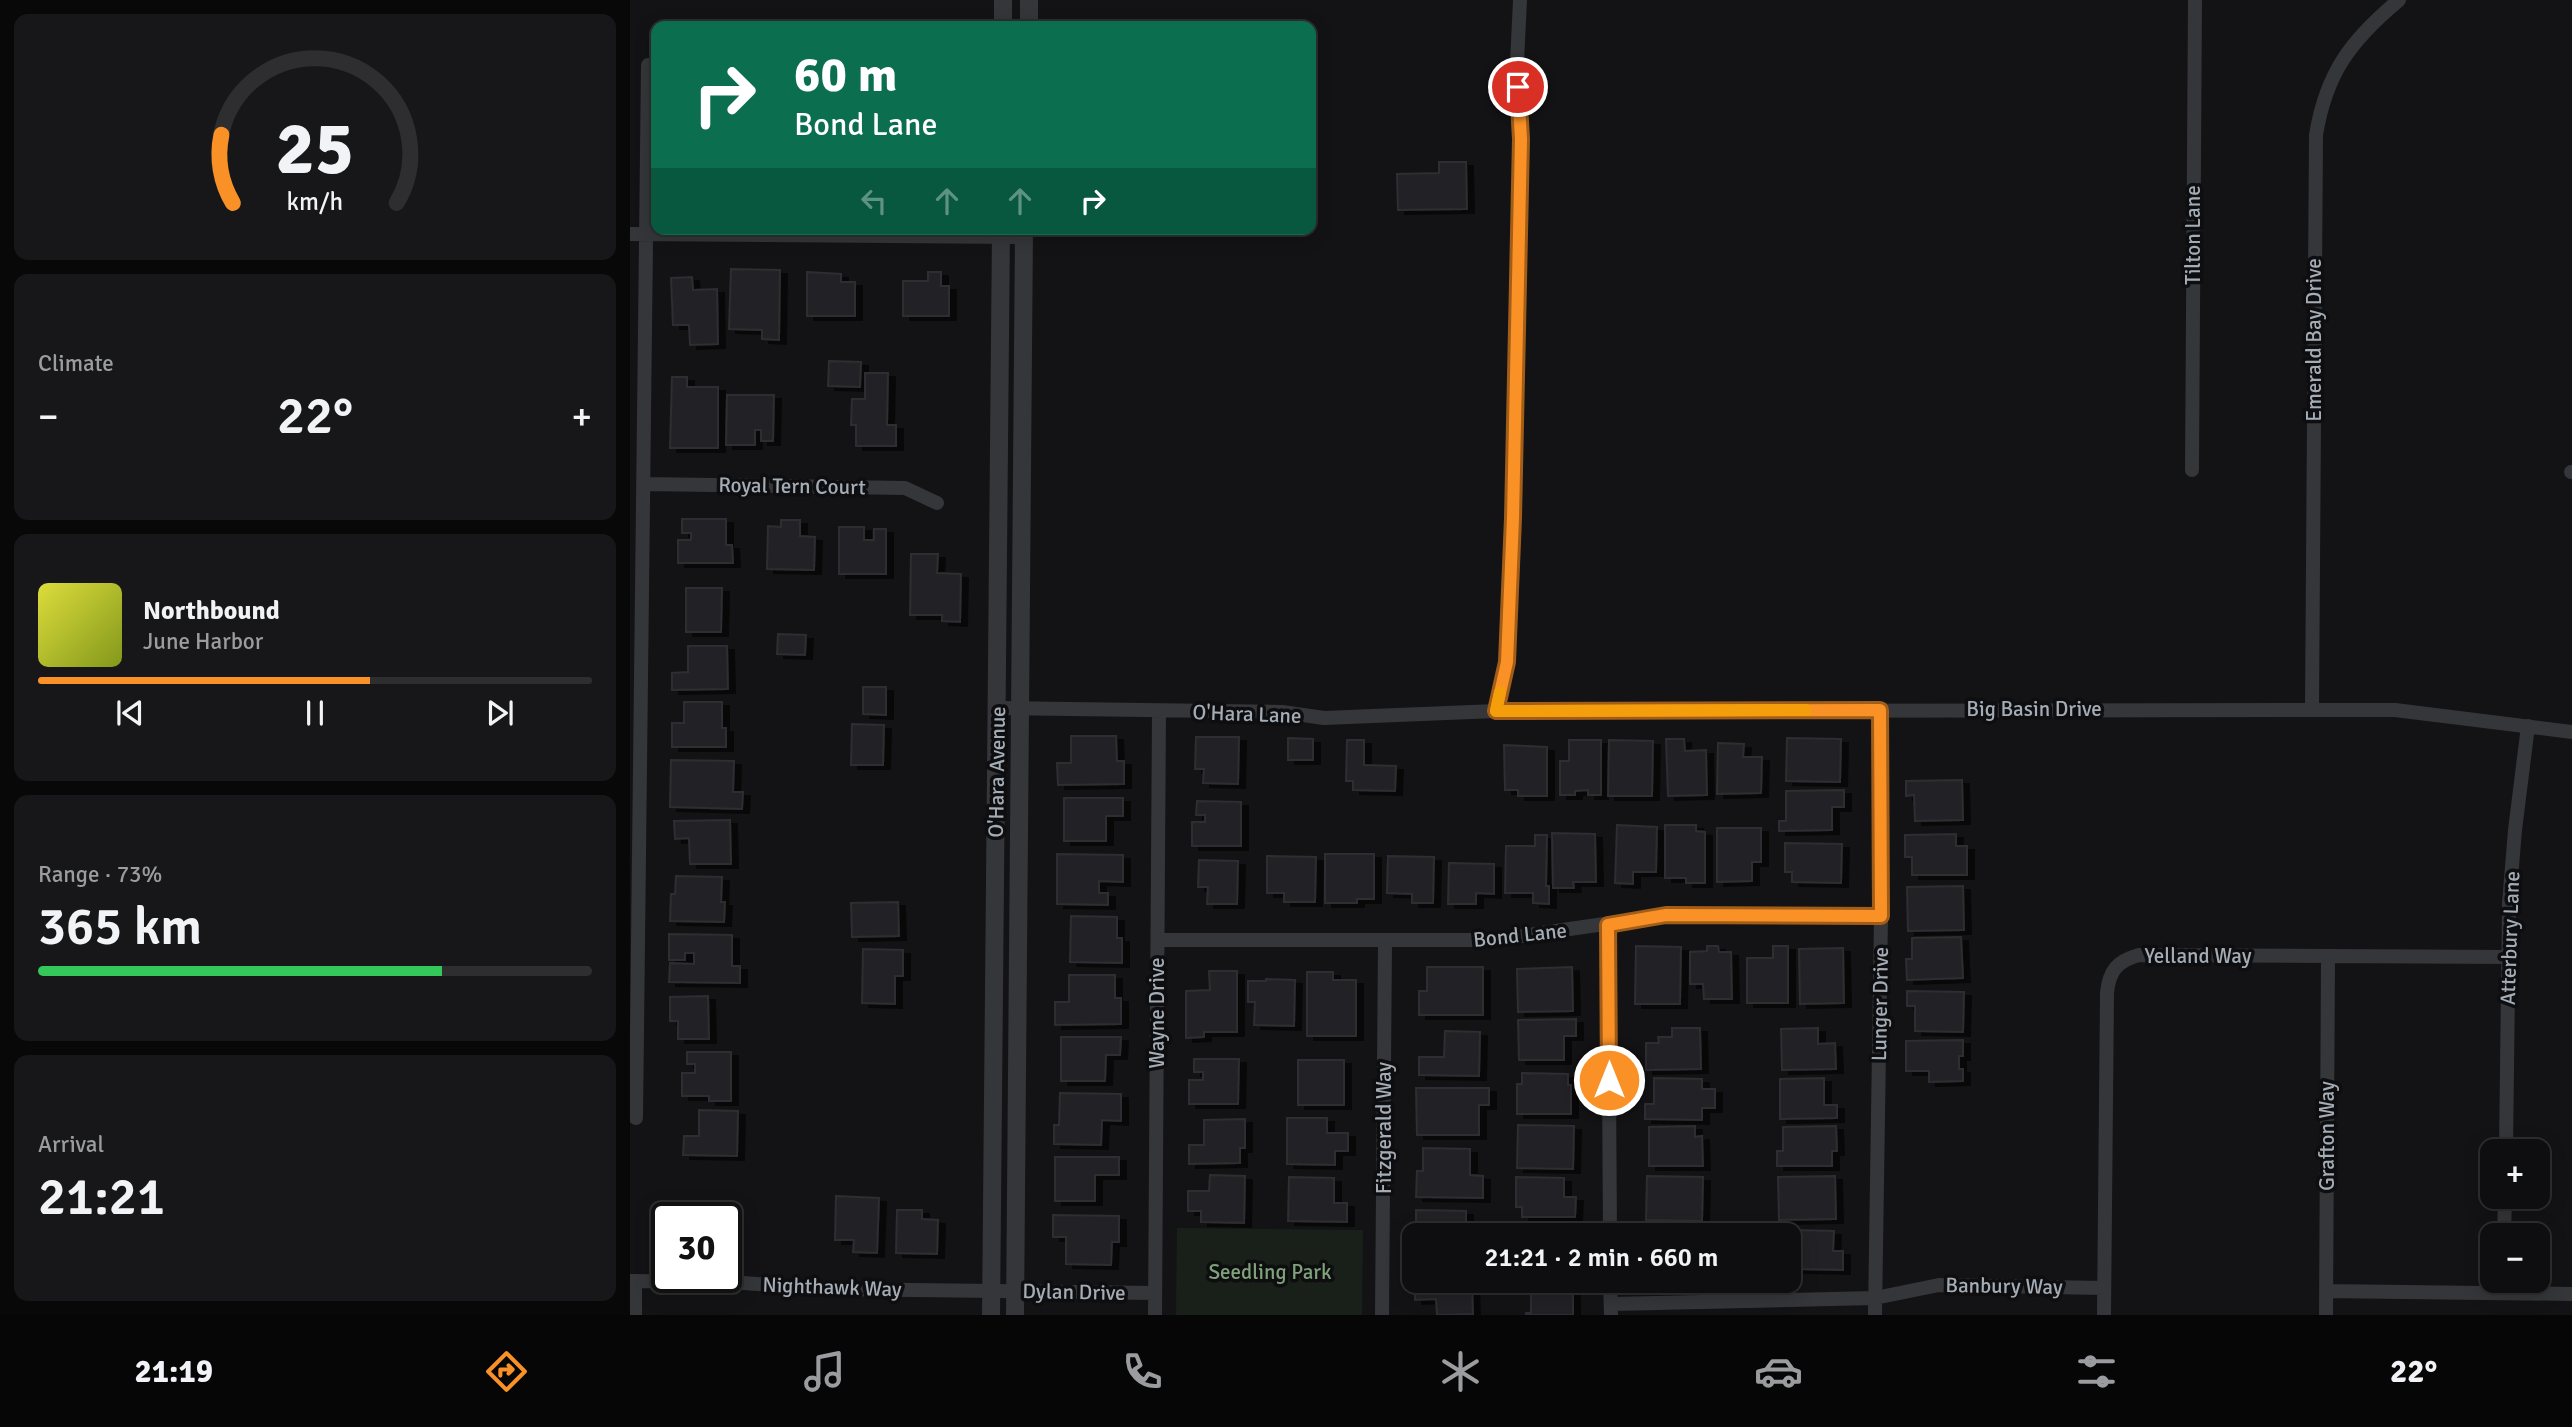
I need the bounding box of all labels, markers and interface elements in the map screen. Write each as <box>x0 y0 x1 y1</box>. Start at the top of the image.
text: 60 m <box>794 45 897 105</box>
icon: right <box>679 49 770 140</box>
pin <box>1488 57 1548 117</box>
icon: arrive <box>1499 68 1537 106</box>
text: 25 <box>276 105 354 194</box>
text: Bond Lane <box>794 105 938 144</box>
icon: left <box>855 182 893 220</box>
icon: ahead <box>928 182 966 220</box>
icon: ahead <box>1001 182 1039 220</box>
icon: right <box>1074 182 1112 220</box>
street label: Tilton Lane <box>2180 185 2206 285</box>
text: km/h <box>287 186 343 217</box>
street label: Emerald Bay Drive <box>2301 258 2327 422</box>
text: Climate <box>38 349 114 378</box>
text: 22° <box>277 384 353 448</box>
text: − <box>38 393 59 440</box>
text: + <box>571 393 592 440</box>
street label: Royal Tern Court <box>718 472 866 500</box>
text: Northbound <box>143 595 280 627</box>
text: June Harbor <box>143 627 263 656</box>
icon: previous <box>111 694 149 732</box>
icon: pause <box>296 694 334 732</box>
icon: next <box>481 694 519 732</box>
street label: Big Basin Drive <box>1966 696 2102 722</box>
street label: O'Hara Lane <box>1192 699 1302 729</box>
street label: O'Hara Avenue <box>983 706 1011 838</box>
text: Range · 73% <box>38 860 162 889</box>
street label: Atterbury Lane <box>2495 871 2525 1005</box>
text: 365 km <box>38 895 202 959</box>
street label: Bond Lane <box>1472 917 1568 953</box>
street label: Yelland Way <box>2144 943 2252 969</box>
street label: Lunger Drive <box>1866 947 1894 1061</box>
street label: Wayne Drive <box>1144 958 1170 1068</box>
position arrow <box>1572 1043 1646 1117</box>
street label: Fitzgerald Way <box>1371 1062 1397 1194</box>
street label: Grafton Way <box>2314 1081 2340 1191</box>
text: Arrival <box>38 1130 104 1159</box>
map controls <box>2480 1139 2550 1293</box>
button: + <box>2480 1139 2550 1209</box>
text: 21:21 <box>38 1165 165 1229</box>
speed limit sign: 30 <box>651 1202 742 1293</box>
button: − <box>2480 1223 2550 1293</box>
text: 21:21 · 2 min · 660 m <box>1485 1242 1718 1274</box>
park label: Seedling Park <box>1208 1259 1332 1285</box>
street label: Nighthawk Way <box>762 1272 902 1302</box>
street label: Banbury Way <box>1945 1272 2063 1300</box>
street label: Dylan Drive <box>1022 1278 1126 1306</box>
icon: directions <box>482 1347 531 1396</box>
icon: music <box>800 1347 849 1396</box>
icon: phone <box>1118 1347 1167 1396</box>
icon: climate <box>1436 1347 1485 1396</box>
icon: car <box>1754 1347 1803 1396</box>
icon: filters <box>2072 1347 2121 1396</box>
text: 21:19 <box>135 1352 213 1391</box>
text: 22° <box>2390 1352 2437 1391</box>

